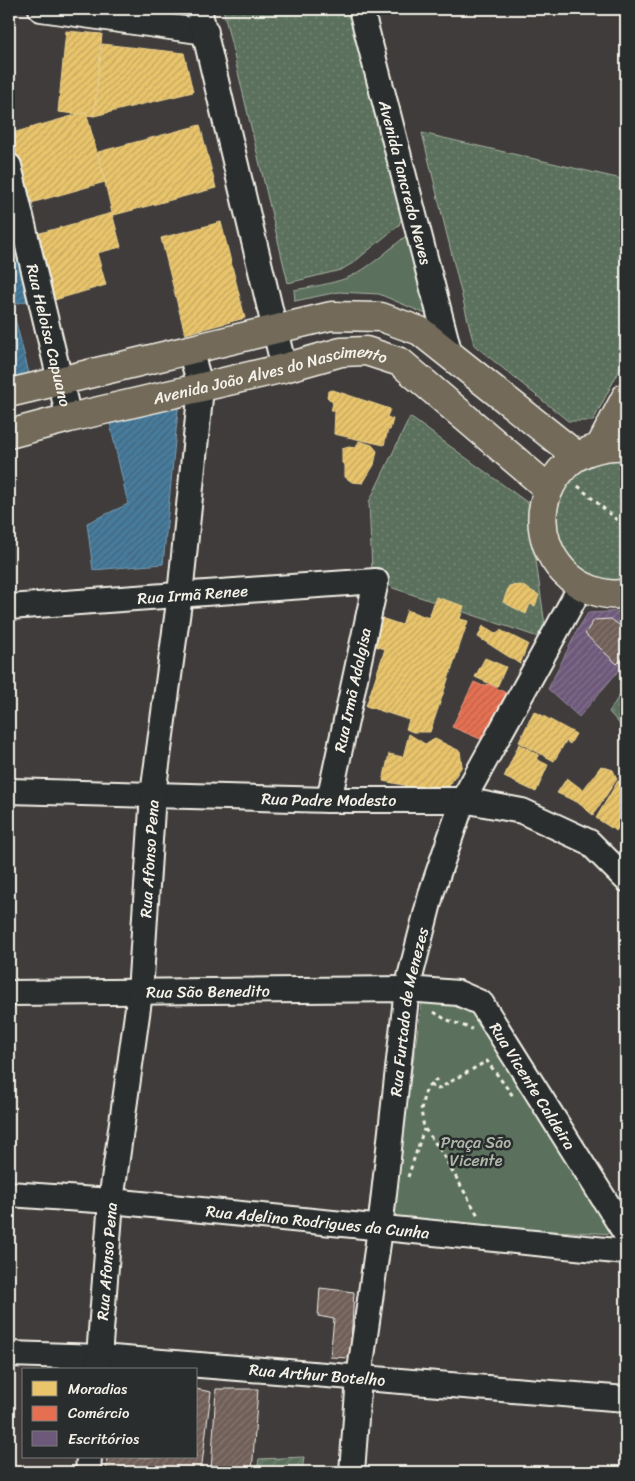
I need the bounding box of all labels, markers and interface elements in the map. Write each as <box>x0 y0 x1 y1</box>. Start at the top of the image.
street label: Avenida Tancredo Neves <box>370 96 440 268</box>
street label: Rua Heloisa Capuano <box>18 261 80 410</box>
street label: Avenida João Alves do Nascimento <box>149 337 391 413</box>
street label: Rua Irmã Renee <box>136 576 249 613</box>
street label: Rua Irmã Adalgisa <box>325 625 380 755</box>
street label: Rua Padre Modesto <box>261 784 396 815</box>
street label: Rua Afonso Pena <box>131 799 168 919</box>
street label: Rua Furtado de Menezes <box>381 923 437 1098</box>
street label: Rua São Benedito <box>146 976 270 1007</box>
street label: Rua Vicente Caldeira <box>481 1016 584 1156</box>
park label: Praça São Vicente <box>441 1128 511 1175</box>
street label: Rua Adelino Rodrigues da Cunha <box>205 1196 431 1247</box>
street label: Rua Afonso Pena <box>88 1201 126 1321</box>
street label: Rua Arthur Botelho <box>248 1355 387 1395</box>
legend <box>22 1368 198 1458</box>
text: Moradias <box>68 1376 128 1402</box>
text: Comércio <box>68 1400 130 1426</box>
text: Escritórios <box>68 1426 140 1452</box>

